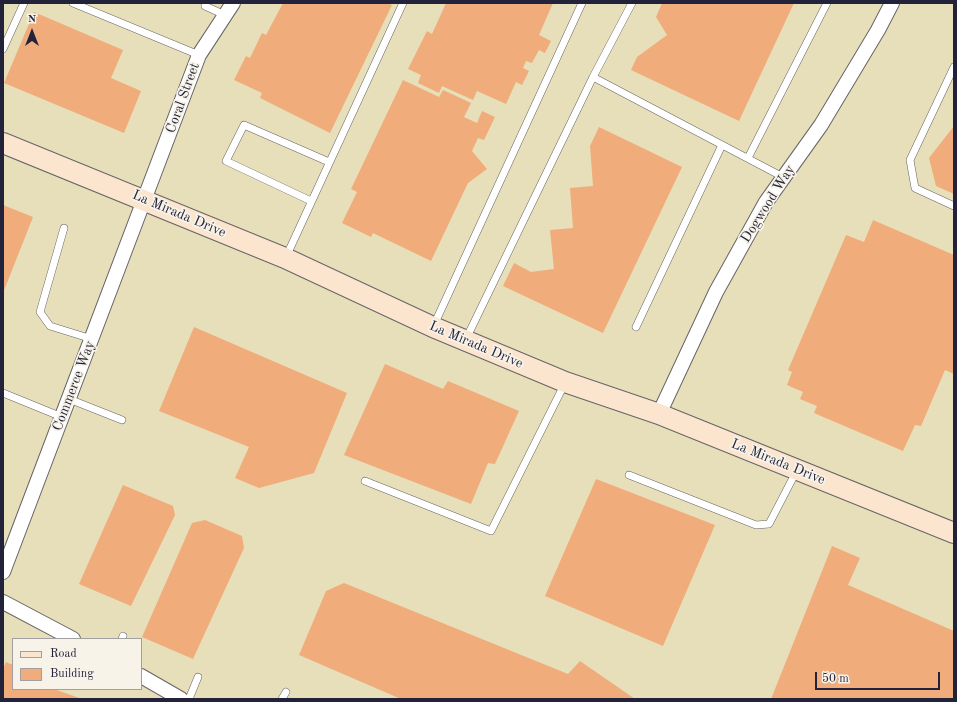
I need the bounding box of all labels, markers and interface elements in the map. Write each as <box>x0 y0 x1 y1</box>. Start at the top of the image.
north arrow <box>12 12 52 52</box>
text: N <box>28 14 36 25</box>
street label: Coral Street <box>162 60 204 136</box>
street label: Dogwood Way <box>737 162 799 246</box>
street label: La Mirada Drive <box>130 187 228 241</box>
street label: La Mirada Drive <box>427 318 525 372</box>
street label: Commerce Way <box>49 339 99 433</box>
street label: La Mirada Drive <box>728 435 828 489</box>
legend <box>12 638 142 690</box>
text: Road <box>50 648 77 660</box>
scale bar <box>817 664 942 690</box>
text: Building <box>50 668 94 680</box>
text: 50 m <box>822 673 849 685</box>

